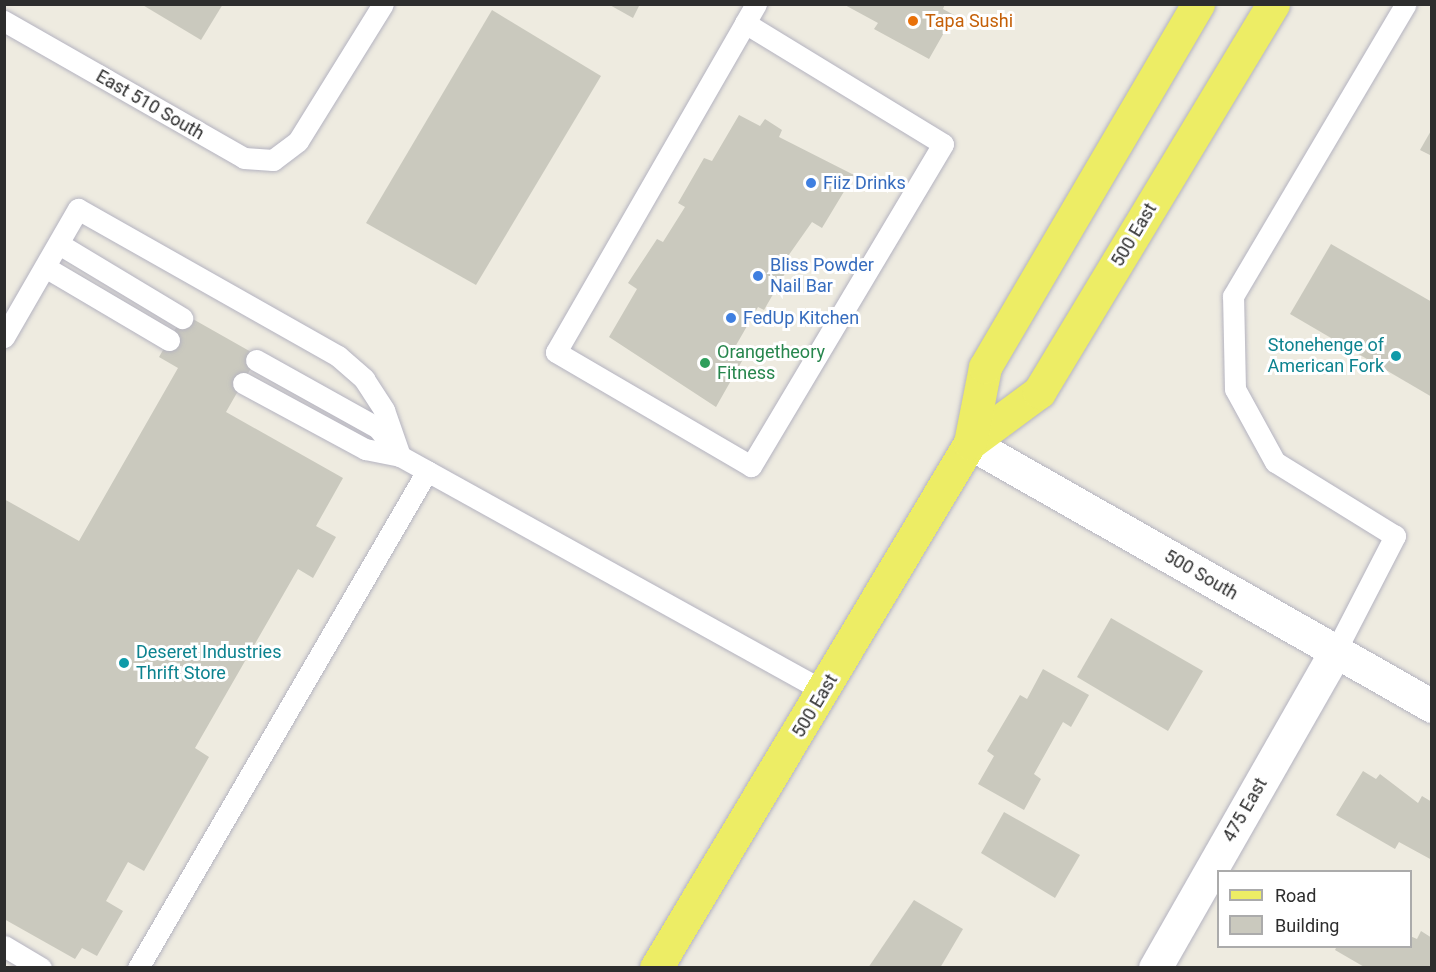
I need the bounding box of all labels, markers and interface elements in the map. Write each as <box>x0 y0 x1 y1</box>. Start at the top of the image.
place label: Tapa Sushi <box>925 10 1013 32</box>
marker: Tapa Sushi <box>906 14 920 28</box>
street label: East 510 South <box>92 65 208 145</box>
place label: Fiiz Drinks <box>823 172 906 194</box>
marker: Fiiz Drinks <box>804 176 818 190</box>
street label: 500 East <box>1107 199 1161 271</box>
place label: Bliss Powder Nail Bar <box>770 255 874 298</box>
marker: Bliss Powder Nail Bar <box>751 269 765 283</box>
place label: FedUp Kitchen <box>743 307 859 329</box>
marker: FedUp Kitchen <box>724 311 738 325</box>
place label: Stonehenge of American Fork <box>1268 335 1384 378</box>
place label: Orangetheory Fitness <box>717 342 825 385</box>
marker: Stonehenge of American Fork <box>1389 349 1403 363</box>
marker: Orangetheory Fitness <box>698 356 712 370</box>
street label: 500 South <box>1160 545 1242 605</box>
place label: Deseret Industries Thrift Store <box>136 642 281 684</box>
marker: Deseret Industries Thrift Store <box>117 656 131 670</box>
street label: 500 East <box>788 670 842 742</box>
street label: 475 East <box>1218 774 1272 846</box>
legend <box>1217 870 1412 948</box>
text: Road <box>1275 885 1316 906</box>
text: Building <box>1275 915 1339 936</box>

